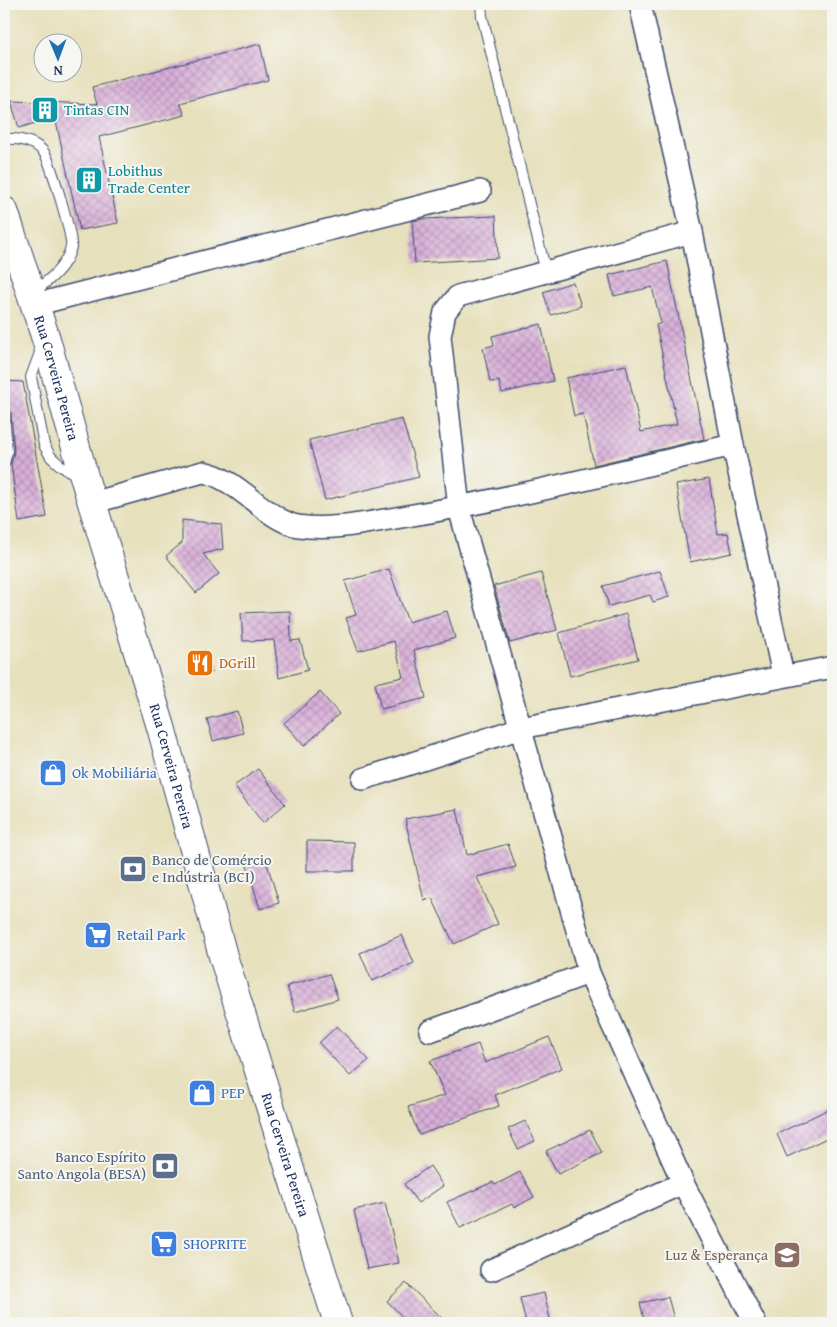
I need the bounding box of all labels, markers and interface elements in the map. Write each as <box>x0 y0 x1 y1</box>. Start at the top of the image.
north arrow <box>32 32 82 82</box>
text: N <box>53 61 63 81</box>
building icon: Tintas CIN <box>30 95 60 125</box>
place label: Tintas CIN <box>64 99 129 120</box>
place label: Lobithus Trade Center <box>108 160 190 198</box>
building icon: Lobithus Trade Center <box>74 165 104 195</box>
street label: Rua Cerveira Pereira <box>29 313 85 443</box>
restaurant icon: DGrill <box>185 648 215 678</box>
place label: DGrill <box>219 652 256 673</box>
street label: Rua Cerveira Pereira <box>144 701 199 831</box>
shop icon: Ok Mobiliária <box>38 758 68 788</box>
place label: Ok Mobiliária <box>72 762 157 783</box>
place label: Banco de Comércio e Indústria (BCI) <box>152 849 272 887</box>
bank icon: Banco de Comércio e Indústria (BCI) <box>118 854 148 884</box>
supermarket icon: Retail Park <box>83 920 113 950</box>
place label: Retail Park <box>117 924 186 945</box>
shop icon: PEP <box>187 1078 217 1108</box>
place label: PEP <box>221 1082 245 1103</box>
street label: Rua Cerveira Pereira <box>256 1090 315 1219</box>
place label: Banco Espírito Santo Angola (BESA) <box>18 1146 146 1184</box>
bank icon: Banco Espírito Santo Angola (BESA) <box>150 1151 180 1181</box>
supermarket icon: SHOPRITE <box>149 1229 179 1259</box>
place label: SHOPRITE <box>183 1233 247 1254</box>
school or university icon: Luz & Esperança <box>772 1240 802 1270</box>
place label: Luz & Esperança <box>665 1244 768 1265</box>

